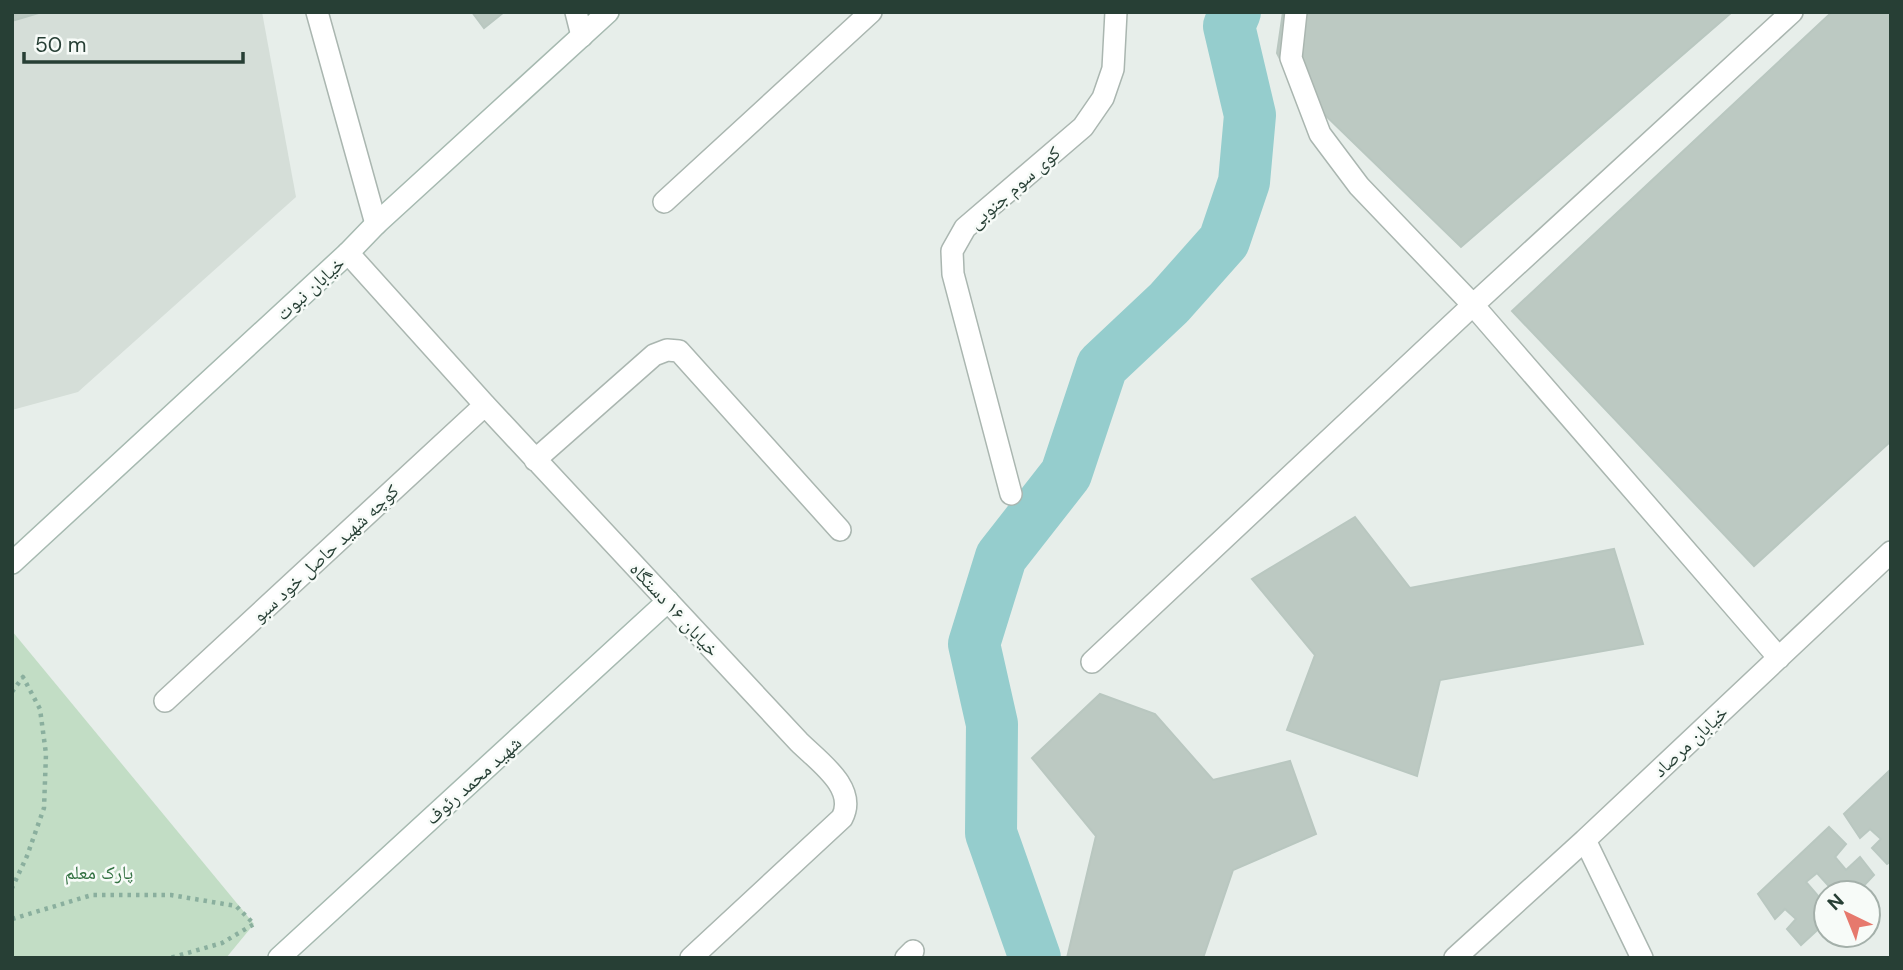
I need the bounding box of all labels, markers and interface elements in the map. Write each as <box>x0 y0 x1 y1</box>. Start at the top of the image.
scale bar <box>24 21 243 65</box>
text: 50 m <box>35 31 86 59</box>
street label: کوی سوم جنوبی <box>963 140 1066 235</box>
street label: خیابان نبوت <box>271 251 350 326</box>
street label: کوچه شهید حاصل خود سبو <box>247 479 404 628</box>
street label: خیابان ۱۶ دستگاه <box>624 557 725 662</box>
street label: خیابان مرصاد <box>1647 700 1733 783</box>
street label: شهید محمد رئوف <box>420 730 527 830</box>
park label: پارک معلم <box>65 860 133 885</box>
north arrow <box>1812 879 1882 949</box>
text: N <box>1822 888 1849 916</box>

